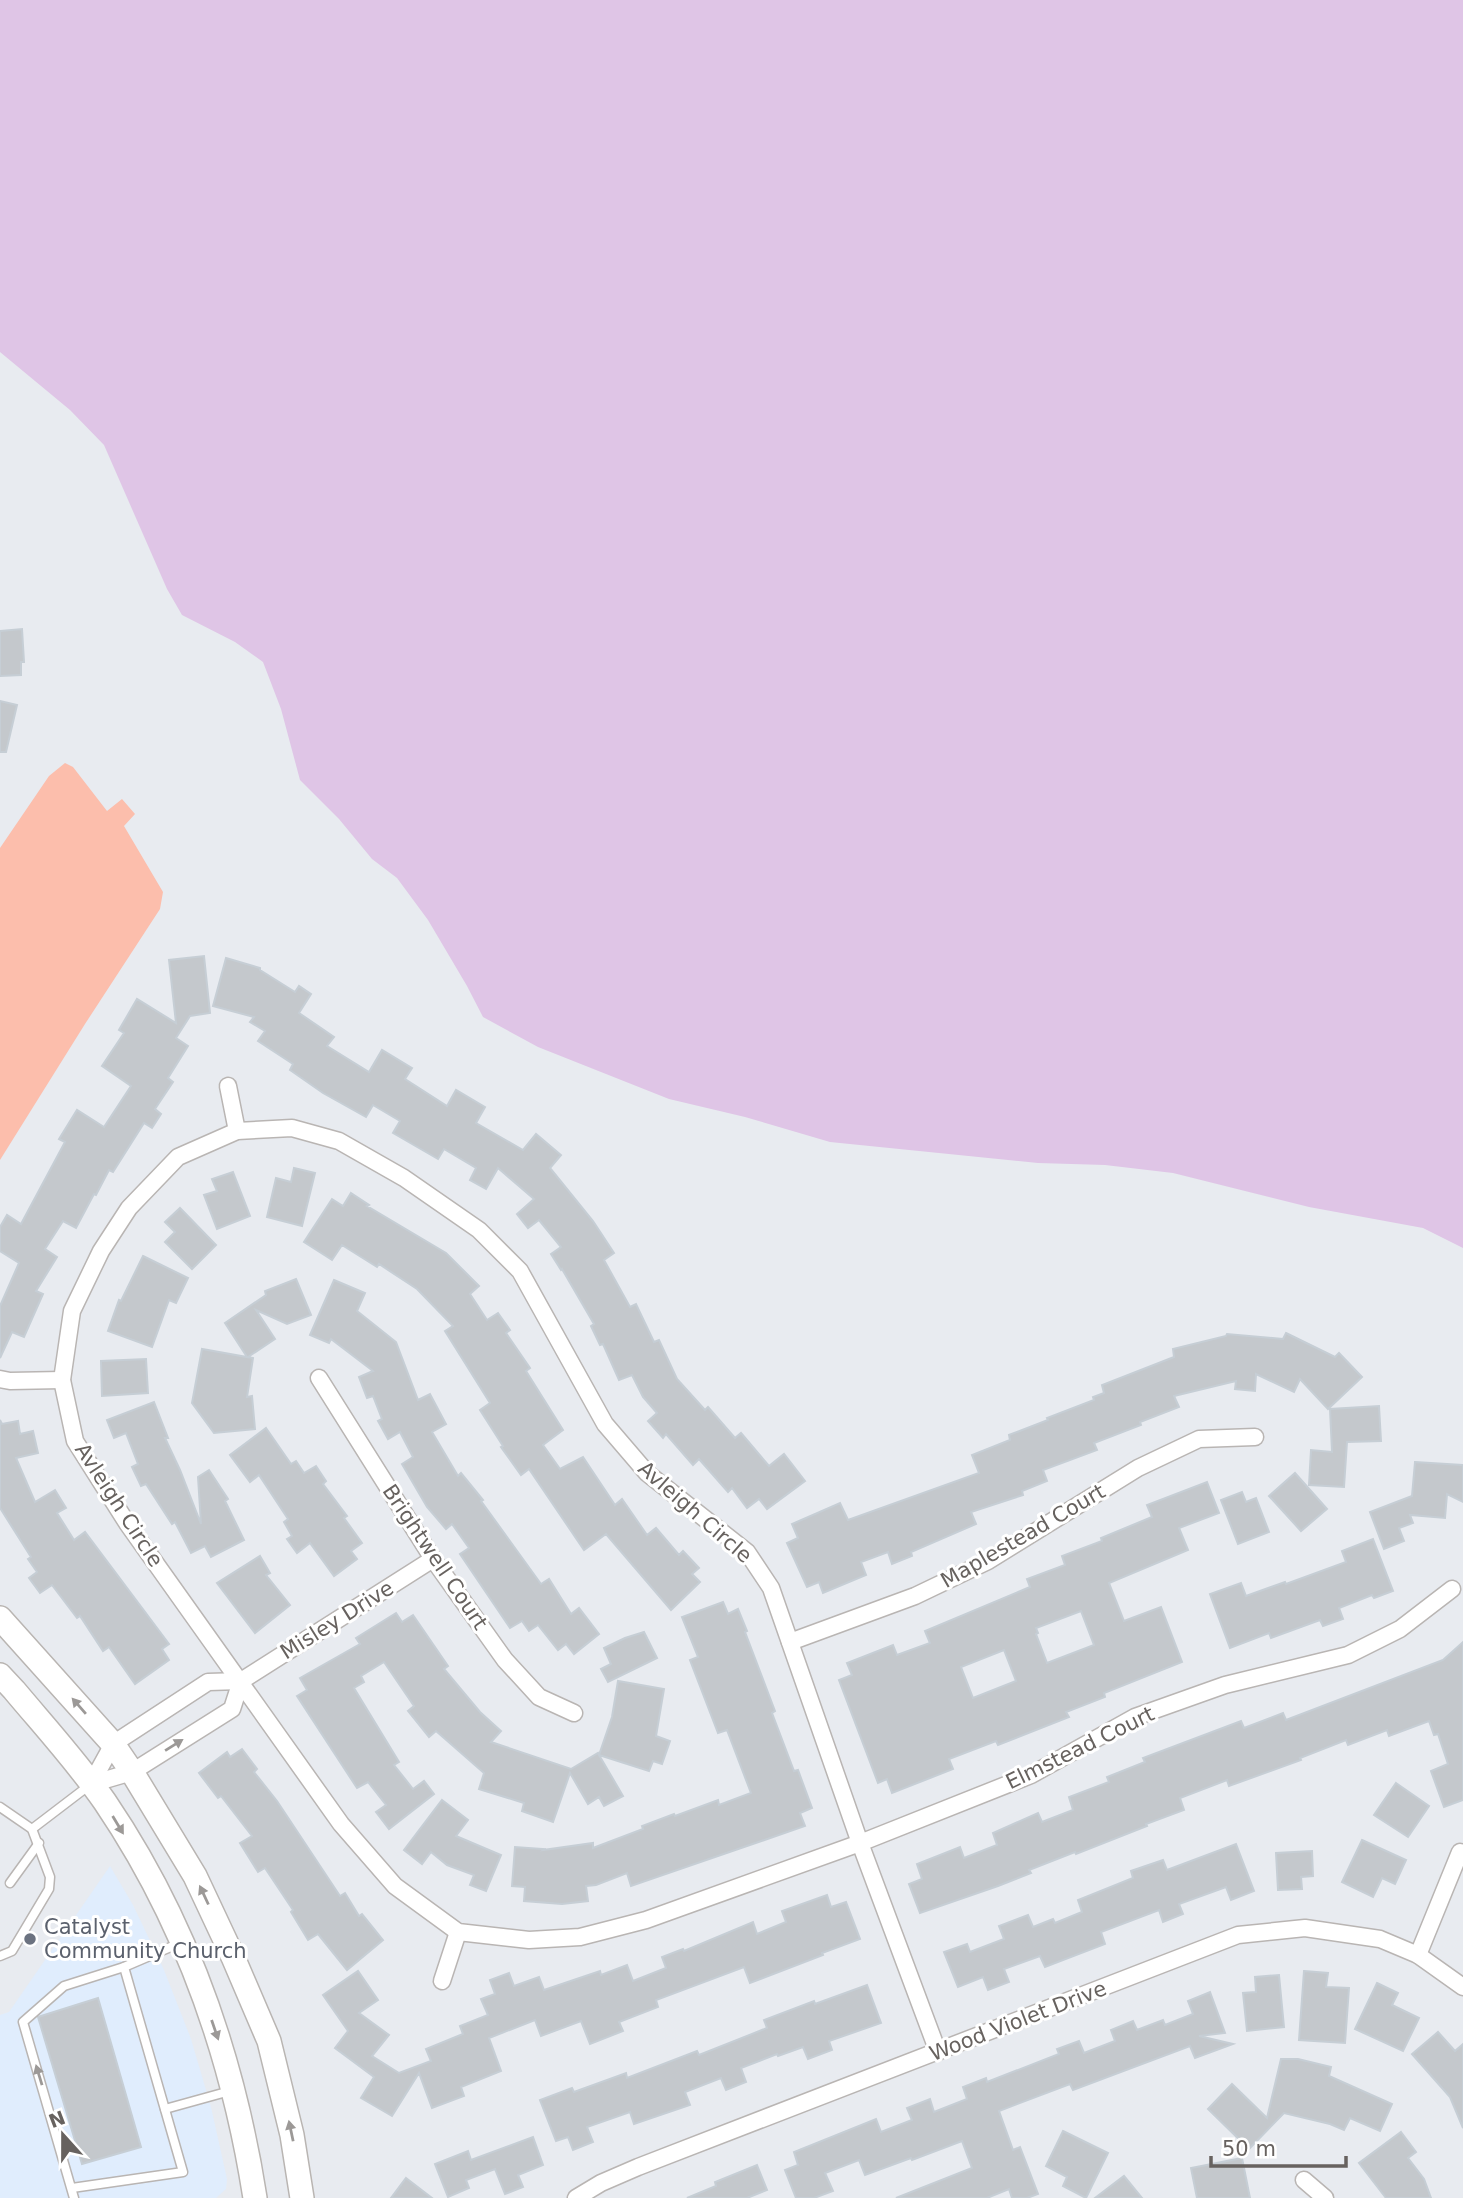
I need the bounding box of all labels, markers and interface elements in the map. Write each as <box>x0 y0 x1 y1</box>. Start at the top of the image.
street label: Avleigh Circle <box>70 1439 168 1571</box>
street label: Avleigh Circle <box>633 1456 757 1568</box>
street label: Maplestead Court <box>937 1479 1109 1593</box>
street label: Brightwell Court <box>378 1480 492 1634</box>
street label: Misley Drive <box>276 1576 398 1664</box>
one-way arrow <box>71 1697 87 1715</box>
street label: Elmstead Court <box>1002 1702 1158 1794</box>
one-way arrow <box>165 1739 184 1752</box>
one-way arrow <box>112 1815 125 1834</box>
one-way arrow <box>198 1885 210 1905</box>
place label: Catalyst Community Church <box>44 1915 247 1963</box>
marker: Catalyst Community Church <box>22 1931 38 1947</box>
street label: Wood Violet Drive <box>926 1976 1110 2066</box>
one-way arrow <box>210 2019 220 2040</box>
one-way arrow <box>33 2064 43 2085</box>
north arrow <box>28 2100 98 2170</box>
text: N <box>46 2106 68 2132</box>
one-way arrow <box>285 2120 296 2142</box>
scale bar <box>1211 2124 1346 2168</box>
text: 50 m <box>1222 2137 1276 2161</box>

